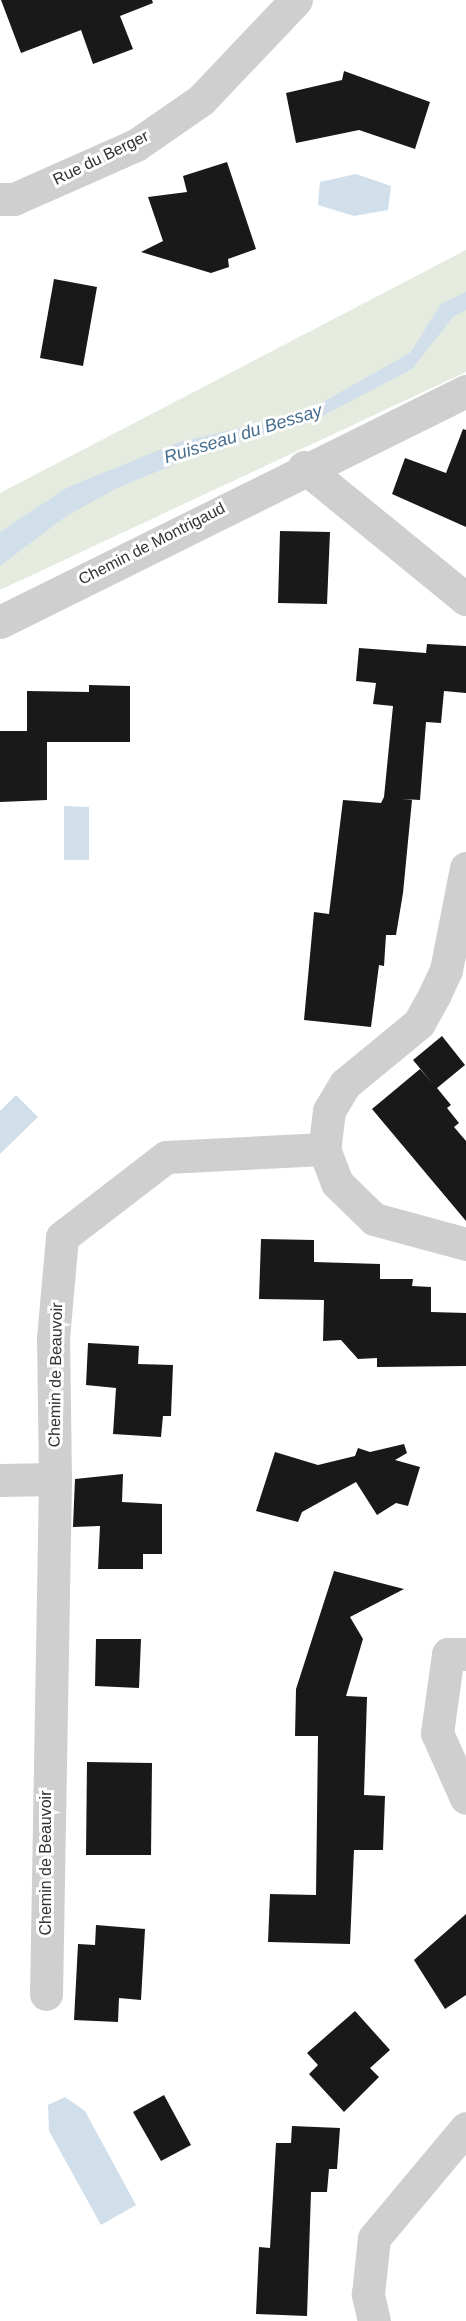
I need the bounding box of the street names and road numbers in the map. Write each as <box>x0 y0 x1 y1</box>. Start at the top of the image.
street label: Rue du Berger <box>50 127 152 189</box>
street label: Chemin de Montrigaud <box>76 499 228 589</box>
street label: Chemin de Beauvoir <box>45 1302 67 1448</box>
street label: Chemin de Beauvoir <box>36 1791 56 1935</box>

